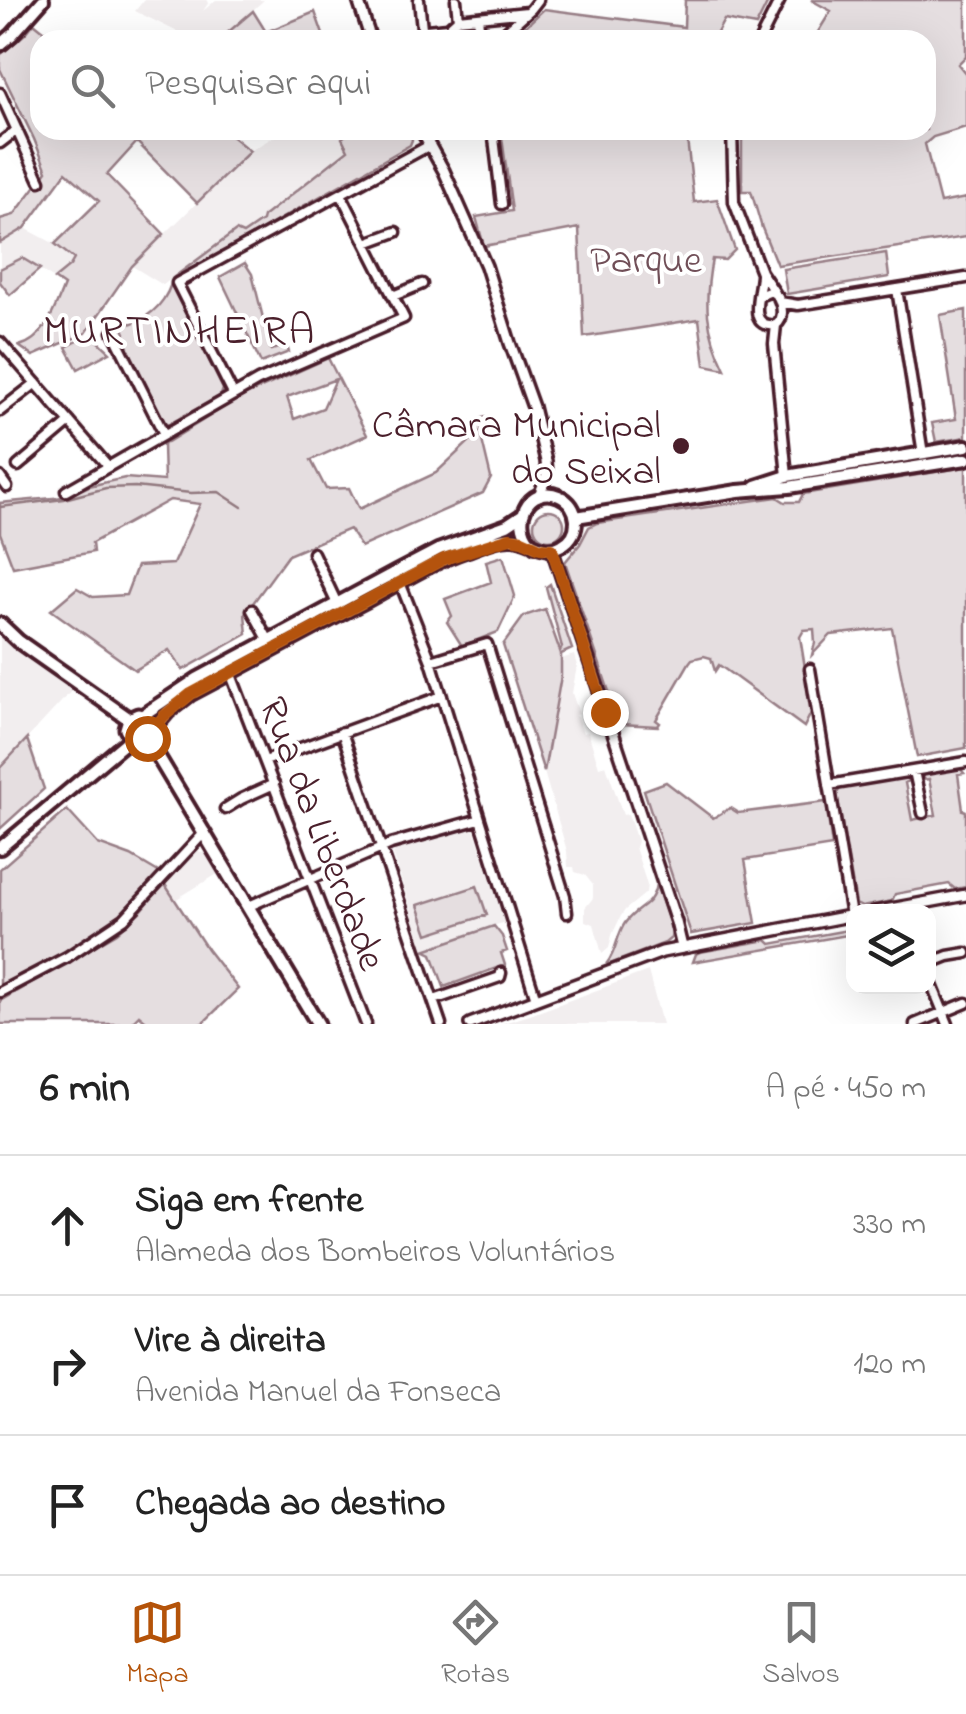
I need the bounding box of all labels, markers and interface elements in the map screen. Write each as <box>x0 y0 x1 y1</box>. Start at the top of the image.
search box <box>30 30 936 140</box>
text: Pesquisar aqui <box>145 57 371 113</box>
icon: search <box>65 58 120 113</box>
park label: Parque <box>590 233 702 292</box>
district label: MURTINHEIRA <box>43 302 317 363</box>
place label: Câmara Municipal do Seixal <box>372 398 661 503</box>
marker: Câmara Municipal do Seixal <box>670 435 692 457</box>
street label: Rua da Liberdade <box>241 689 399 980</box>
route end <box>583 690 629 736</box>
route start <box>125 716 171 762</box>
map controls <box>846 904 936 994</box>
button: layers <box>846 904 936 994</box>
text: 6 min <box>40 1059 130 1120</box>
text: A pé · 450 m <box>766 1066 926 1113</box>
text: Siga em frente <box>135 1174 363 1230</box>
icon: ahead <box>40 1198 95 1253</box>
text: 330 m <box>853 1202 926 1249</box>
text: Alameda dos Bombeiros Voluntários <box>135 1230 615 1277</box>
text: Vire à direita <box>135 1314 326 1370</box>
icon: right <box>40 1338 95 1393</box>
text: 120 m <box>853 1342 926 1389</box>
text: Avenida Manuel da Fonseca <box>135 1370 501 1417</box>
text: Chegada ao destino <box>135 1477 446 1533</box>
icon: arrive <box>40 1478 95 1533</box>
tab: Mapa <box>126 1595 189 1696</box>
tab: Rotas <box>441 1595 510 1696</box>
tab: Salvos <box>762 1595 840 1696</box>

